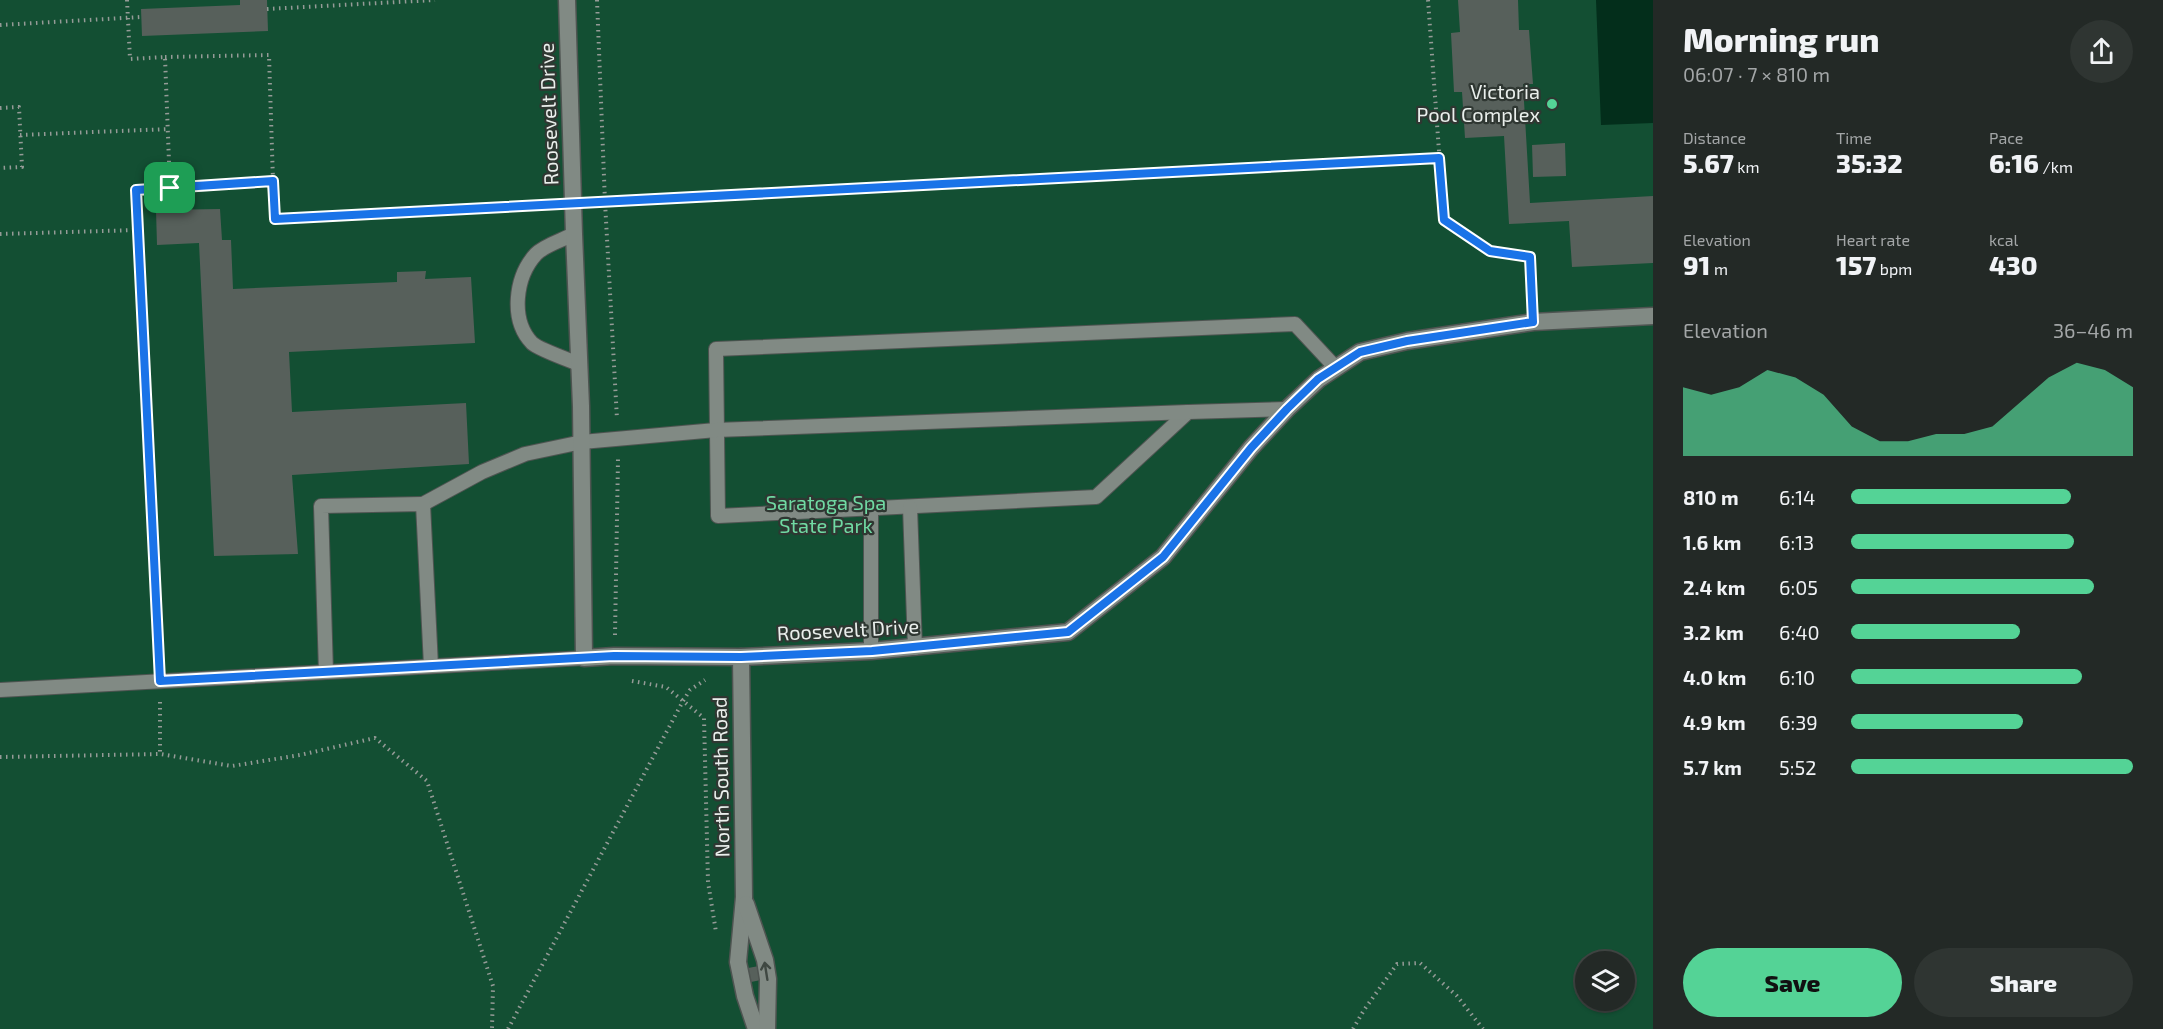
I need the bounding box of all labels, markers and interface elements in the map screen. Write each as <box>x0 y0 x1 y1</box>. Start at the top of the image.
text: Morning run <box>1683 19 1880 59</box>
button: share <box>2070 20 2133 83</box>
street label: Roosevelt Drive <box>534 42 562 186</box>
text: 06:07 · 7 × 810 m <box>1683 62 1830 86</box>
place label: Victoria Pool Complex <box>1417 79 1540 126</box>
marker: Victoria Pool Complex <box>1545 97 1559 111</box>
text: Distance <box>1683 128 1746 147</box>
text: Time <box>1836 128 1872 147</box>
text: Pace <box>1989 128 2023 147</box>
text: 5.67 <box>1683 147 1734 178</box>
text: 35:32 <box>1836 147 1903 178</box>
text: 6:16 <box>1989 147 2039 178</box>
text: km <box>1734 157 1759 176</box>
text: /km <box>2039 157 2073 176</box>
pin <box>144 162 195 213</box>
icon: arrive <box>153 171 186 204</box>
text: Elevation <box>1683 230 1751 249</box>
text: Heart rate <box>1836 230 1910 249</box>
text: kcal <box>1989 230 2018 249</box>
text: 91 <box>1683 249 1710 280</box>
text: 157 <box>1836 249 1876 280</box>
text: 430 <box>1989 249 2038 280</box>
text: m <box>1710 259 1728 278</box>
text: bpm <box>1876 259 1912 278</box>
text: Elevation <box>1683 318 1768 342</box>
text: 36–46 m <box>2053 318 2133 342</box>
text: 810 m <box>1683 485 1739 509</box>
text: 6:14 <box>1779 485 1815 509</box>
park label: Saratoga Spa State Park <box>766 490 886 537</box>
text: 1.6 km <box>1683 530 1741 554</box>
text: 6:13 <box>1779 530 1814 554</box>
text: 2.4 km <box>1683 575 1745 599</box>
text: 6:05 <box>1779 575 1818 599</box>
street label: Roosevelt Drive <box>776 613 920 645</box>
text: 3.2 km <box>1683 620 1744 644</box>
text: 6:40 <box>1779 620 1820 644</box>
text: 4.0 km <box>1683 665 1746 689</box>
text: 6:10 <box>1779 665 1815 689</box>
street label: North South Road <box>707 696 733 858</box>
text: 4.9 km <box>1683 710 1746 734</box>
text: 6:39 <box>1779 710 1818 734</box>
text: 5.7 km <box>1683 755 1742 779</box>
text: 5:52 <box>1779 755 1816 779</box>
button: Save <box>1683 948 1902 1017</box>
button: Share <box>1914 948 2133 1017</box>
map controls <box>1575 951 1635 1011</box>
button: layers <box>1575 951 1635 1011</box>
one-way arrow <box>761 961 772 981</box>

